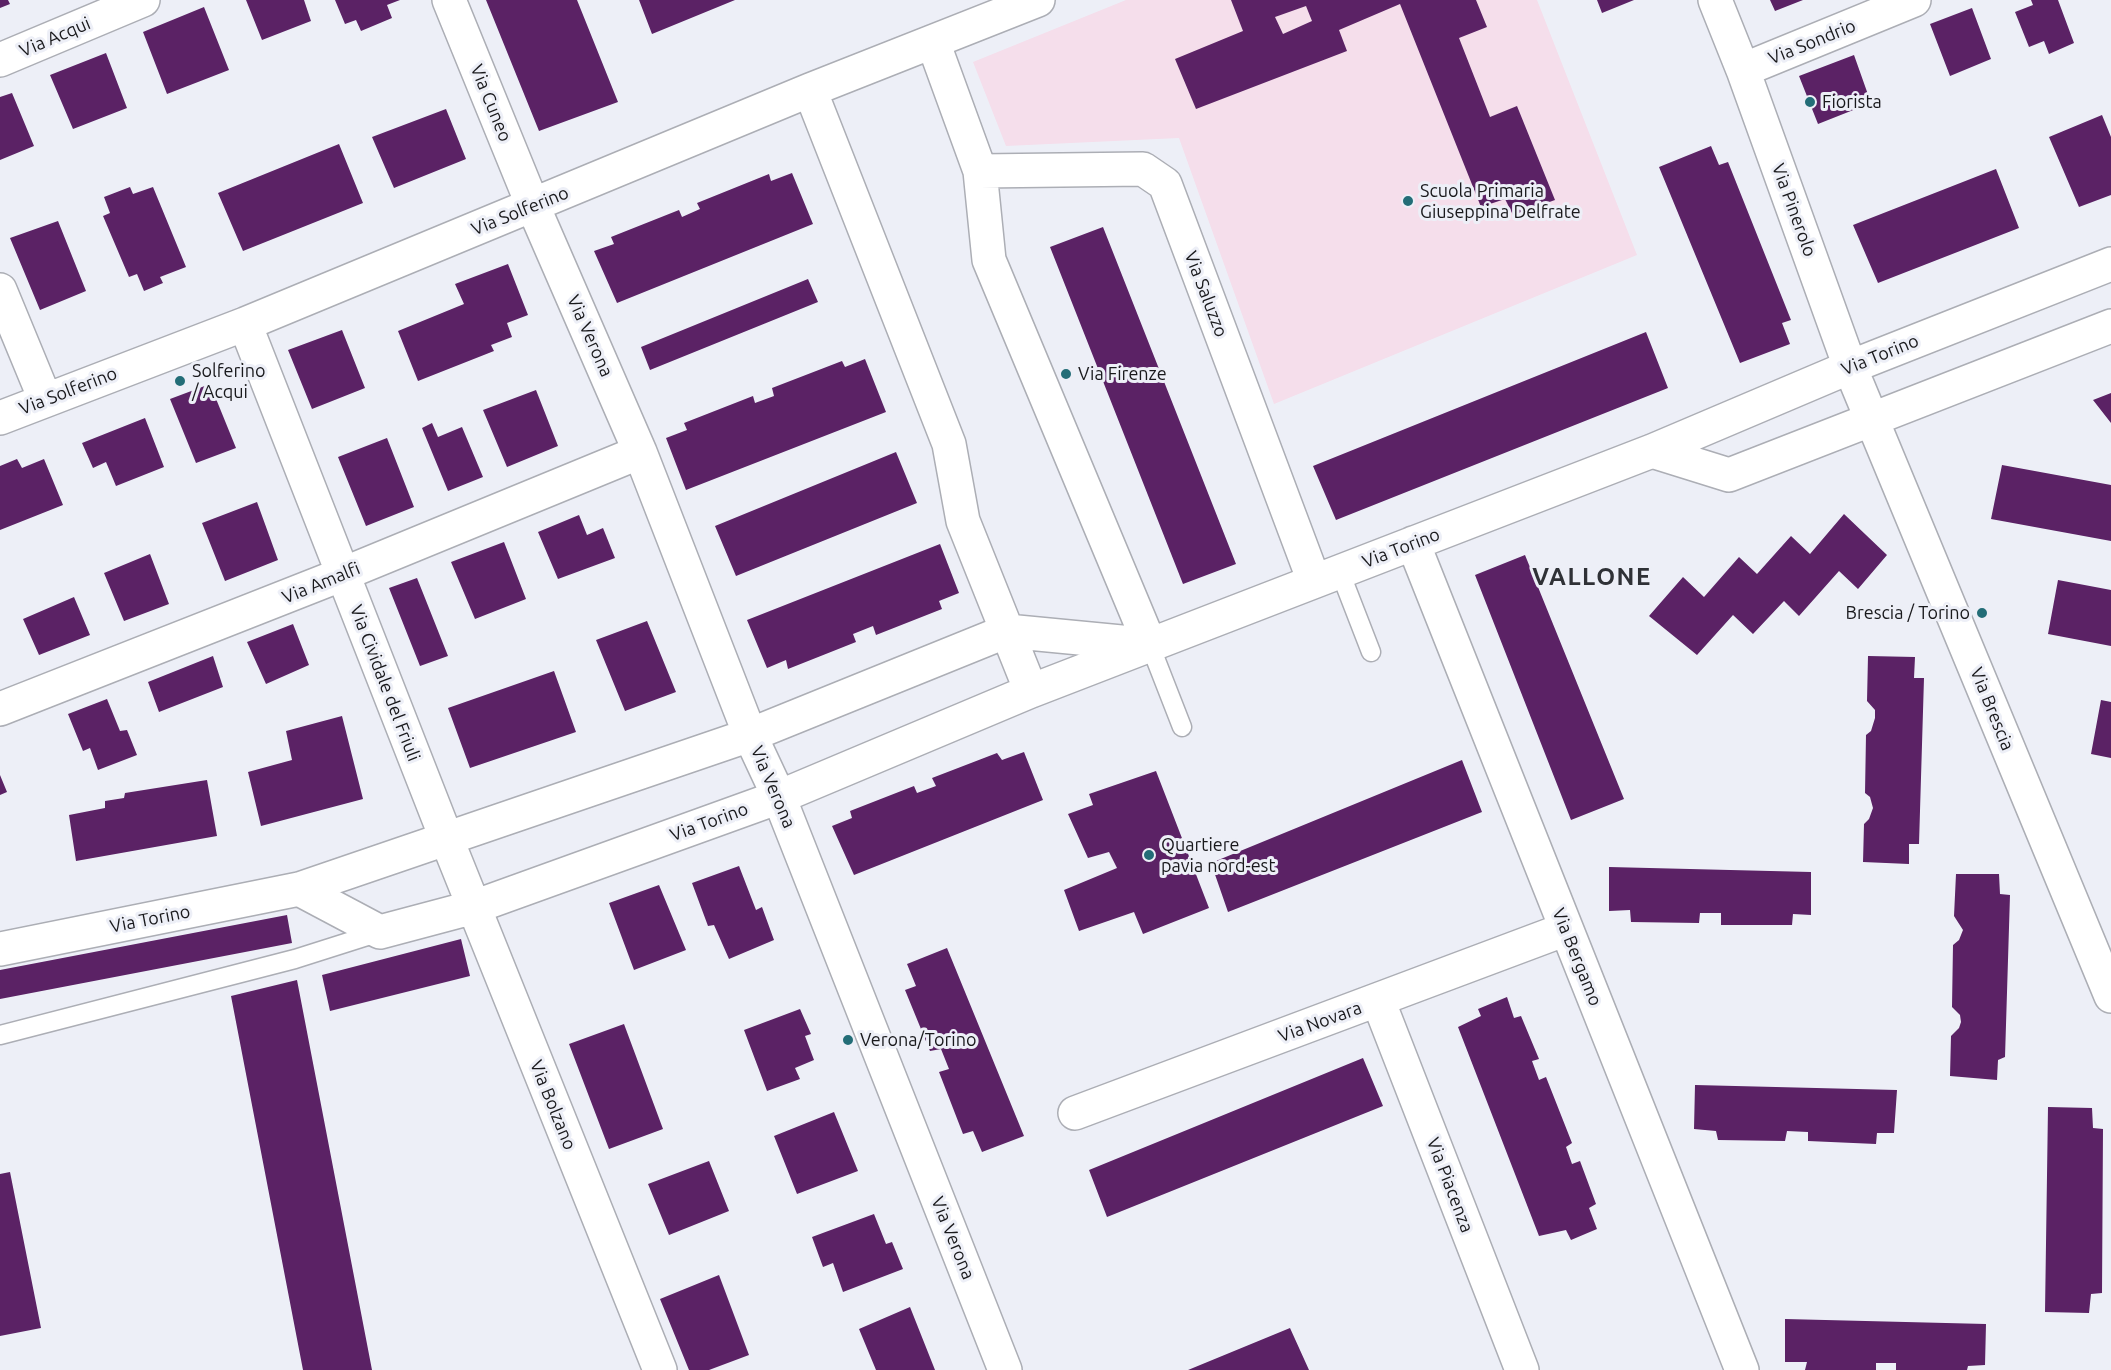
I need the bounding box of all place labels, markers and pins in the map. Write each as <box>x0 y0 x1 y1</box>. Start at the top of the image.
place label: Fiorista <box>1822 91 1882 113</box>
marker: Fiorista <box>1803 95 1817 109</box>
place label: Scuola Primaria Giuseppina Delfrate <box>1420 180 1581 222</box>
marker: Scuola Primaria Giuseppina Delfrate <box>1401 194 1415 208</box>
place label: Solferino / Acqui <box>192 360 265 403</box>
place label: Via Firenze <box>1078 363 1167 385</box>
marker: Via Firenze <box>1059 367 1073 381</box>
marker: Solferino / Acqui <box>173 374 187 388</box>
place label: Brescia / Torino <box>1845 602 1970 624</box>
marker: Brescia / Torino <box>1975 606 1989 620</box>
place label: Quartiere pavia nord-est <box>1161 834 1275 876</box>
marker: Quartiere pavia nord-est <box>1142 848 1156 862</box>
place label: Verona/Torino <box>860 1029 976 1051</box>
marker: Verona/Torino <box>841 1033 855 1047</box>

